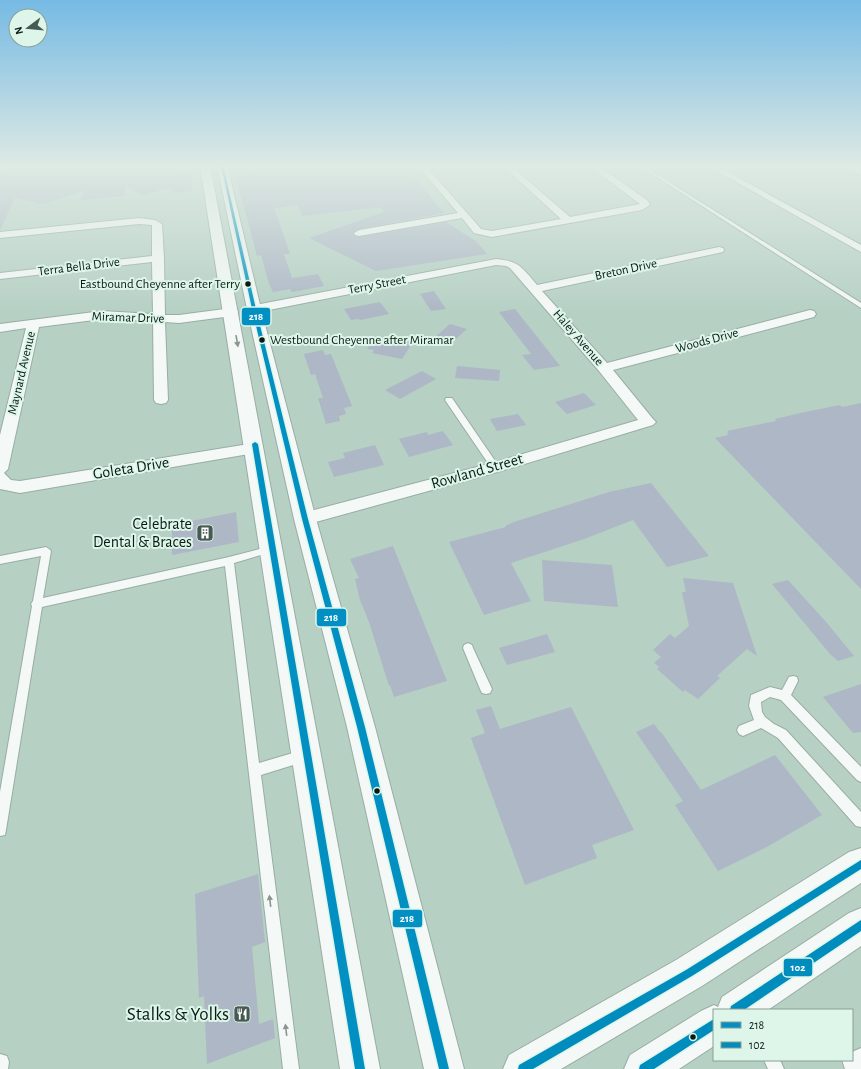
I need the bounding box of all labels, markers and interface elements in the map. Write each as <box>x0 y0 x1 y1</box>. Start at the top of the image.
north arrow <box>8 8 48 48</box>
text: N <box>13 25 25 36</box>
street label: Terra Bella Drive <box>37 256 121 278</box>
street label: Breton Drive <box>594 257 658 283</box>
street label: Terry Street <box>347 273 407 297</box>
place label: Eastbound Cheyenne after Terry <box>80 278 240 291</box>
marker: Eastbound Cheyenne after Terry <box>243 279 253 289</box>
line badge: 218 <box>241 307 271 326</box>
street label: Haley Avenue <box>550 308 606 368</box>
street label: Miramar Drive <box>91 310 165 326</box>
text: 218 <box>249 311 263 322</box>
street label: Woods Drive <box>674 326 740 356</box>
street label: Maynard Avenue <box>6 330 38 416</box>
place label: Westbound Cheyenne after Miramar <box>270 334 454 347</box>
one-way arrow <box>234 335 240 347</box>
marker: Westbound Cheyenne after Miramar <box>257 335 267 345</box>
street label: Rowland Street <box>429 450 525 492</box>
street label: Goleta Drive <box>92 454 170 482</box>
place label: Celebrate Dental & Braces <box>93 516 192 550</box>
building icon: Celebrate Dental & Braces <box>195 523 215 543</box>
line badge: 218 <box>316 608 347 627</box>
text: 218 <box>324 612 338 623</box>
unlabelled marker <box>372 786 382 796</box>
one-way arrow <box>267 895 273 907</box>
line badge: 218 <box>392 909 423 928</box>
text: 218 <box>400 913 414 924</box>
line badge: 102 <box>783 958 813 977</box>
text: 102 <box>791 962 805 973</box>
restaurant icon: Stalks & Yolks <box>232 1004 252 1024</box>
place label: Stalks & Yolks <box>127 1005 229 1024</box>
legend <box>713 1009 853 1061</box>
text: 218 <box>749 1019 765 1031</box>
one-way arrow <box>283 1024 289 1036</box>
unlabelled marker <box>688 1032 698 1042</box>
text: 102 <box>749 1039 765 1051</box>

